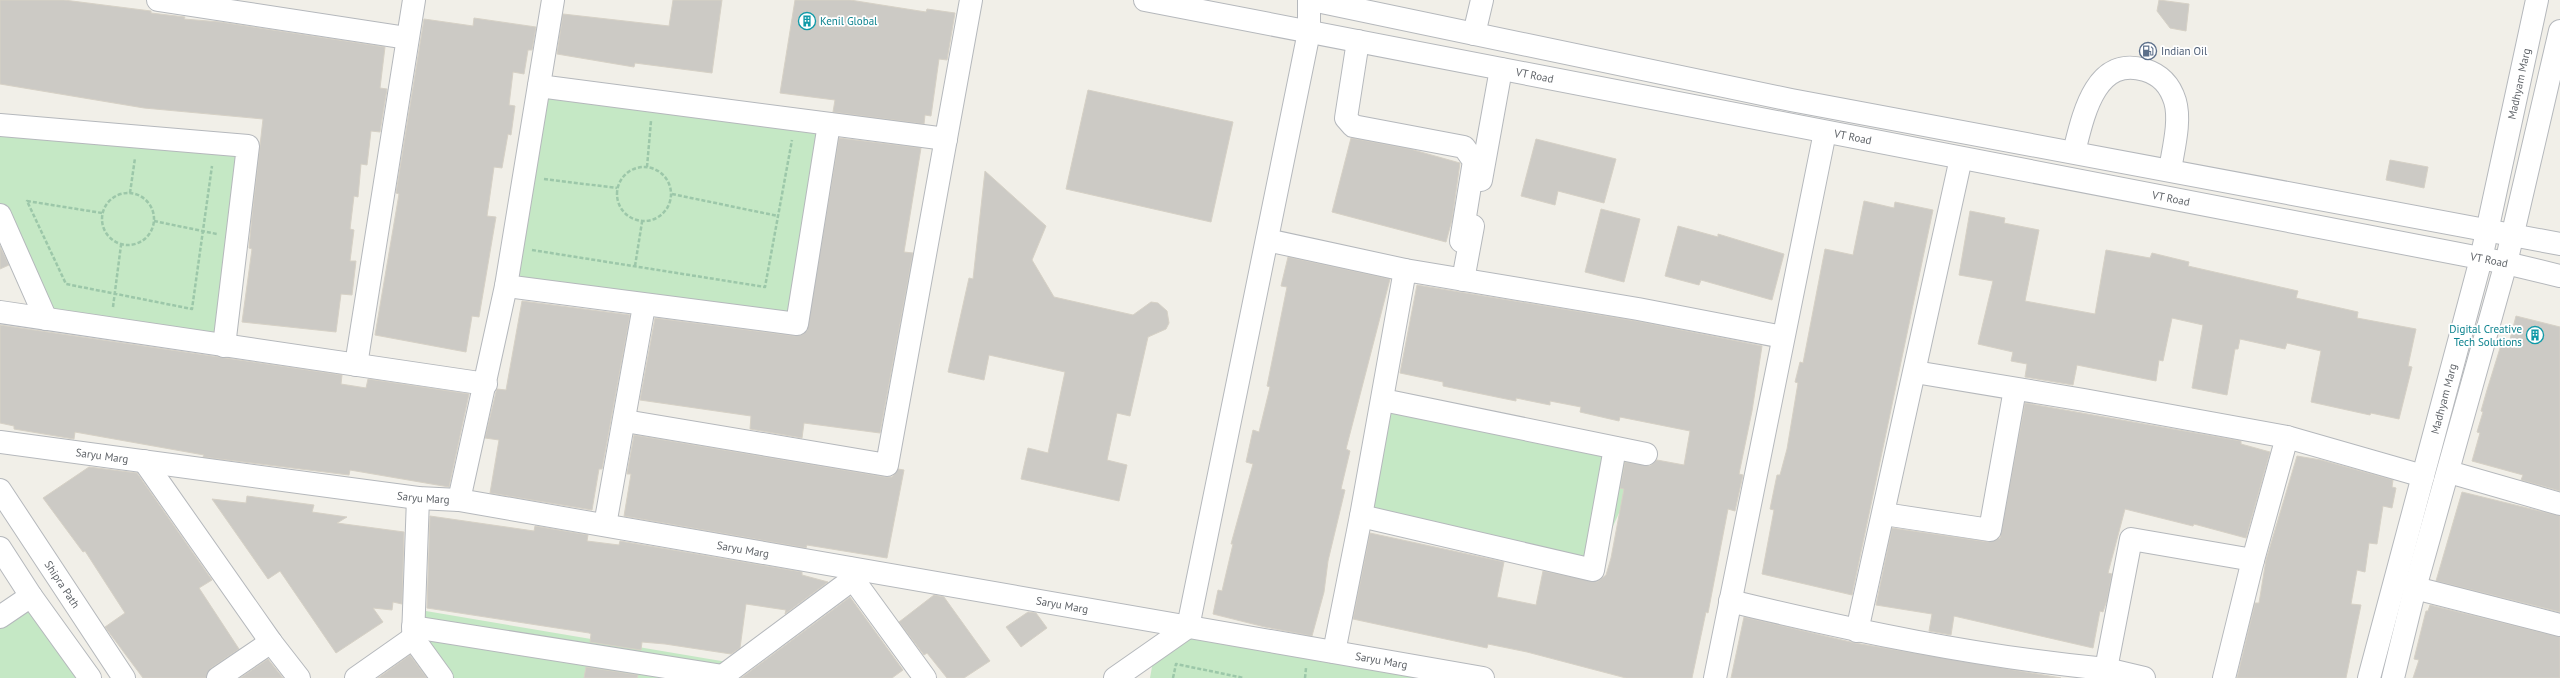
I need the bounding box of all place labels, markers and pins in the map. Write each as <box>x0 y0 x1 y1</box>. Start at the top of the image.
building icon: Kenil Global <box>797 11 817 31</box>
place label: Kenil Global <box>820 14 878 28</box>
fuel station icon: Indian Oil <box>2138 41 2158 61</box>
place label: Indian Oil <box>2161 44 2208 58</box>
place label: Digital Creative Tech Solutions <box>2449 322 2522 349</box>
building icon: Digital Creative Tech Solutions <box>2525 325 2545 345</box>

